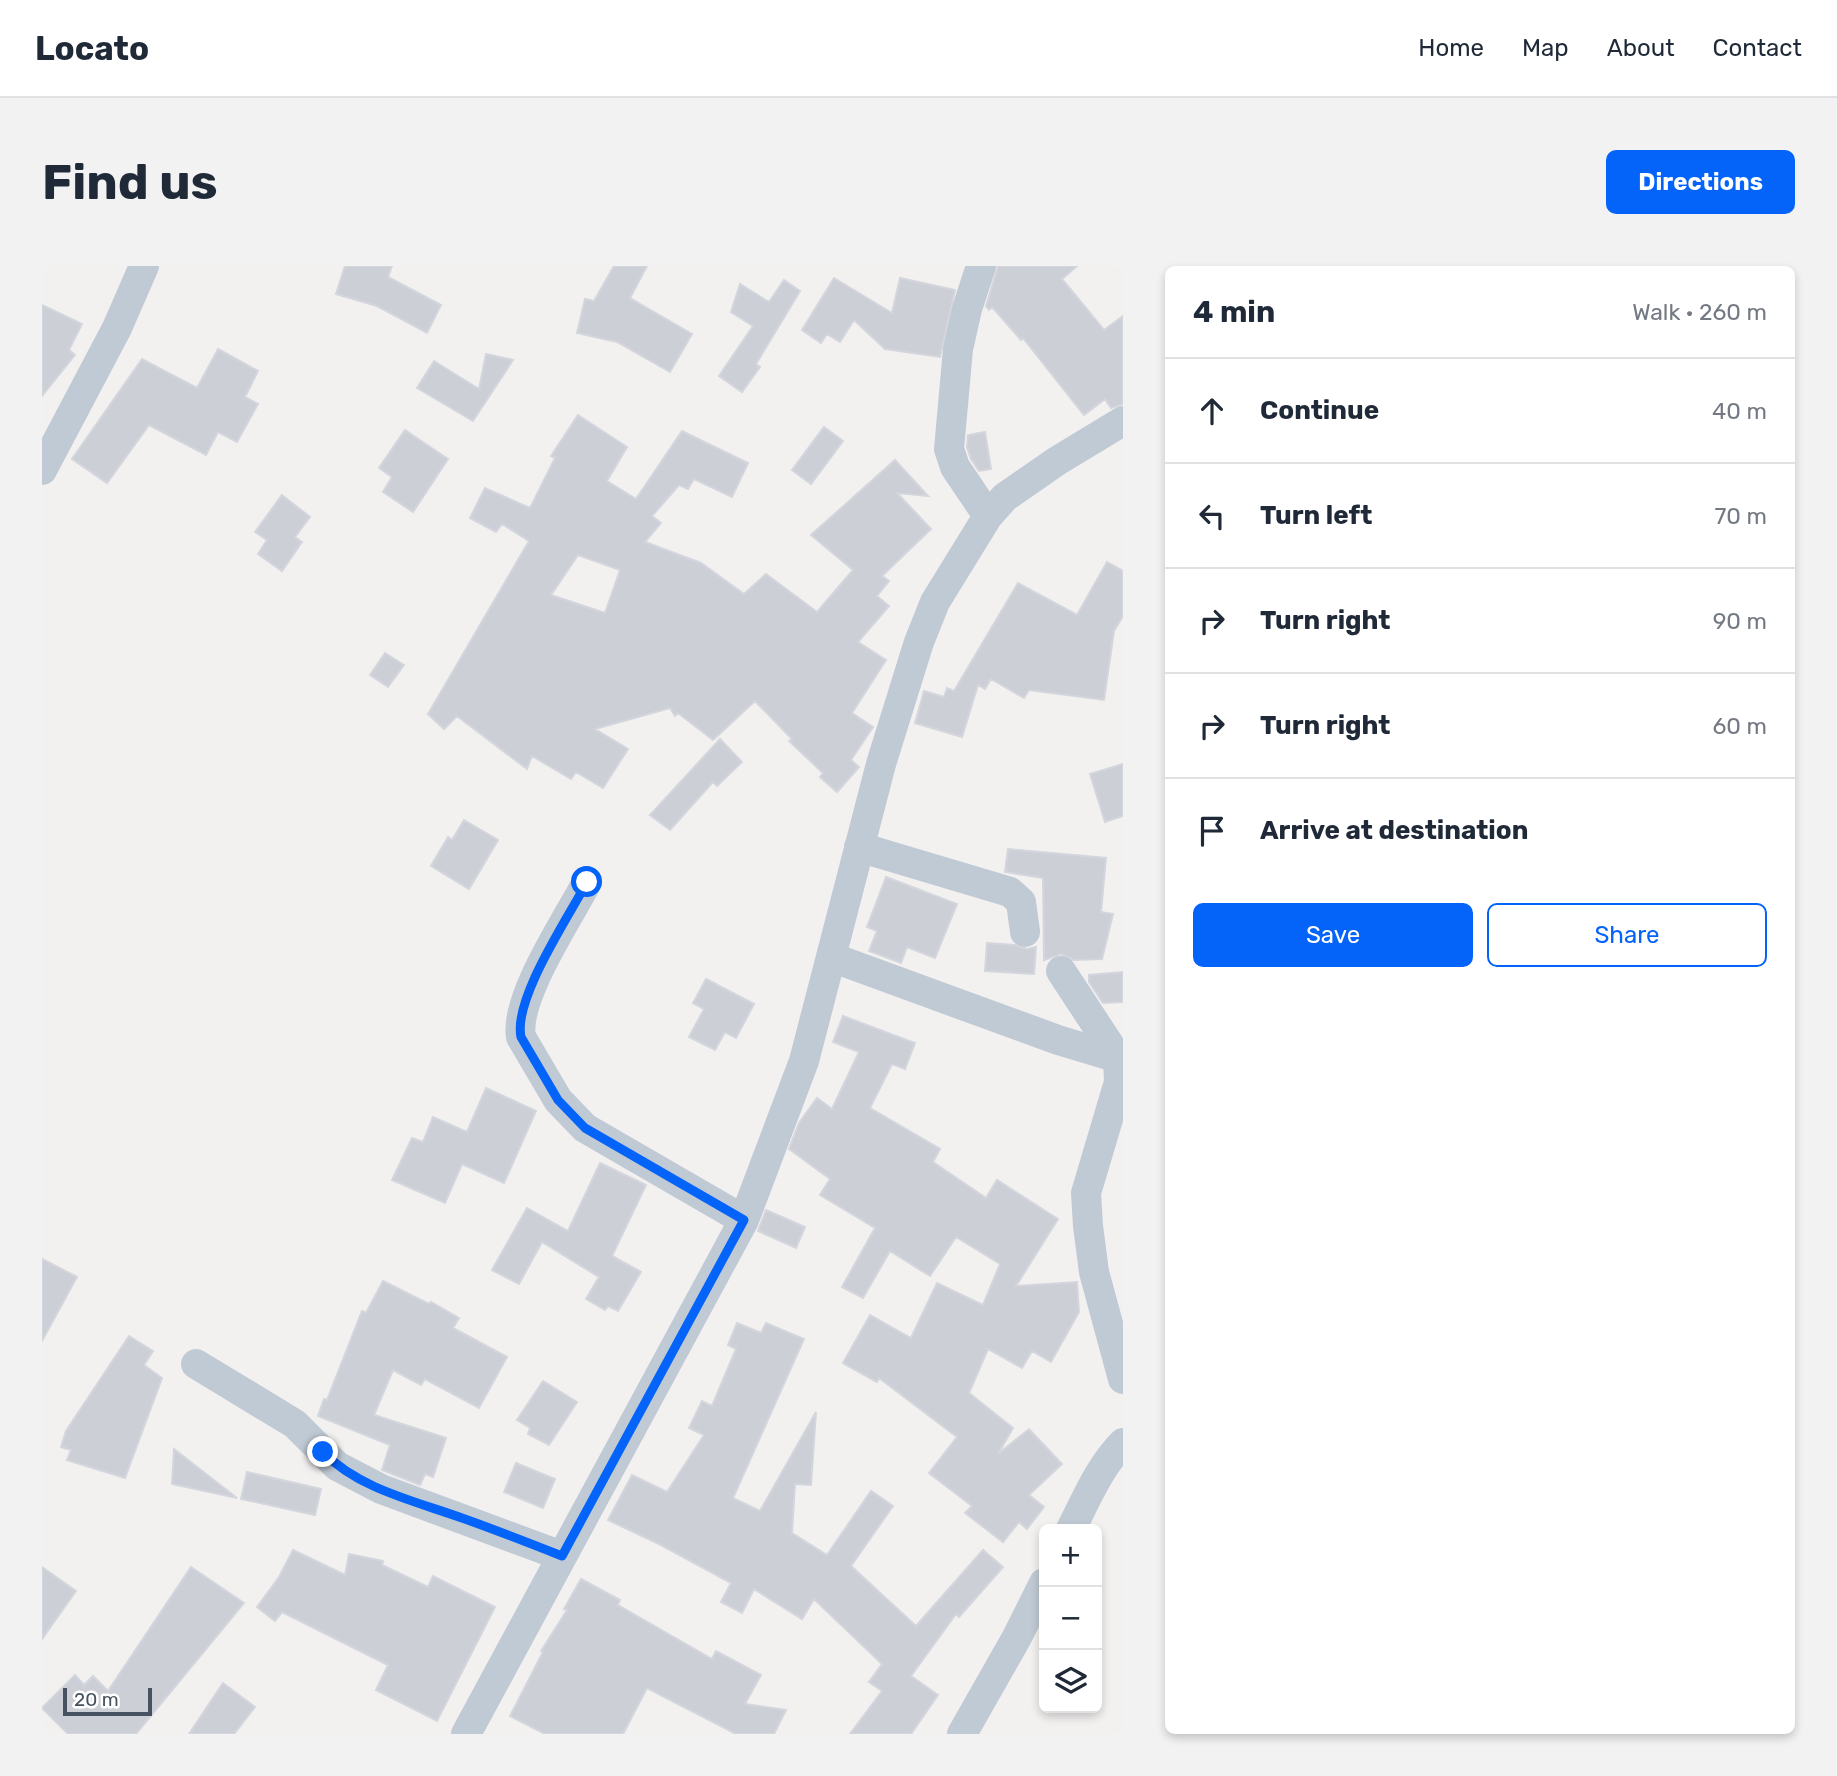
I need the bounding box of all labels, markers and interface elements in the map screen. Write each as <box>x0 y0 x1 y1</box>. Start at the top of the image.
text: Locato <box>35 29 149 68</box>
text: Home <box>1418 34 1484 62</box>
text: Map <box>1522 34 1569 62</box>
text: About <box>1607 34 1675 62</box>
text: Contact <box>1713 34 1802 62</box>
button: Directions <box>1606 150 1795 214</box>
text: Find us <box>42 153 218 211</box>
text: 4 min <box>1193 294 1275 330</box>
text: Walk · 260 m <box>1632 298 1767 326</box>
icon: ahead <box>1193 392 1231 430</box>
text: Continue <box>1260 395 1379 426</box>
text: 40 m <box>1712 397 1767 425</box>
icon: left <box>1193 497 1231 535</box>
text: Turn left <box>1260 500 1372 531</box>
text: 70 m <box>1715 502 1767 530</box>
icon: right <box>1193 602 1231 640</box>
text: Turn right <box>1260 605 1390 636</box>
text: 90 m <box>1713 607 1767 635</box>
icon: right <box>1193 707 1231 745</box>
text: Turn right <box>1260 710 1390 741</box>
text: 60 m <box>1712 712 1767 740</box>
icon: arrive <box>1193 812 1231 850</box>
text: Arrive at destination <box>1260 815 1528 846</box>
route start <box>571 866 602 897</box>
button: Save <box>1193 903 1473 967</box>
button: Share <box>1487 903 1767 967</box>
route end <box>307 1436 338 1467</box>
map controls <box>1039 1524 1102 1713</box>
button: + <box>1039 1524 1102 1587</box>
button: − <box>1039 1587 1102 1650</box>
button: layers <box>1039 1650 1102 1713</box>
scale bar <box>63 1685 152 1717</box>
text: 20 m <box>74 1688 119 1711</box>

